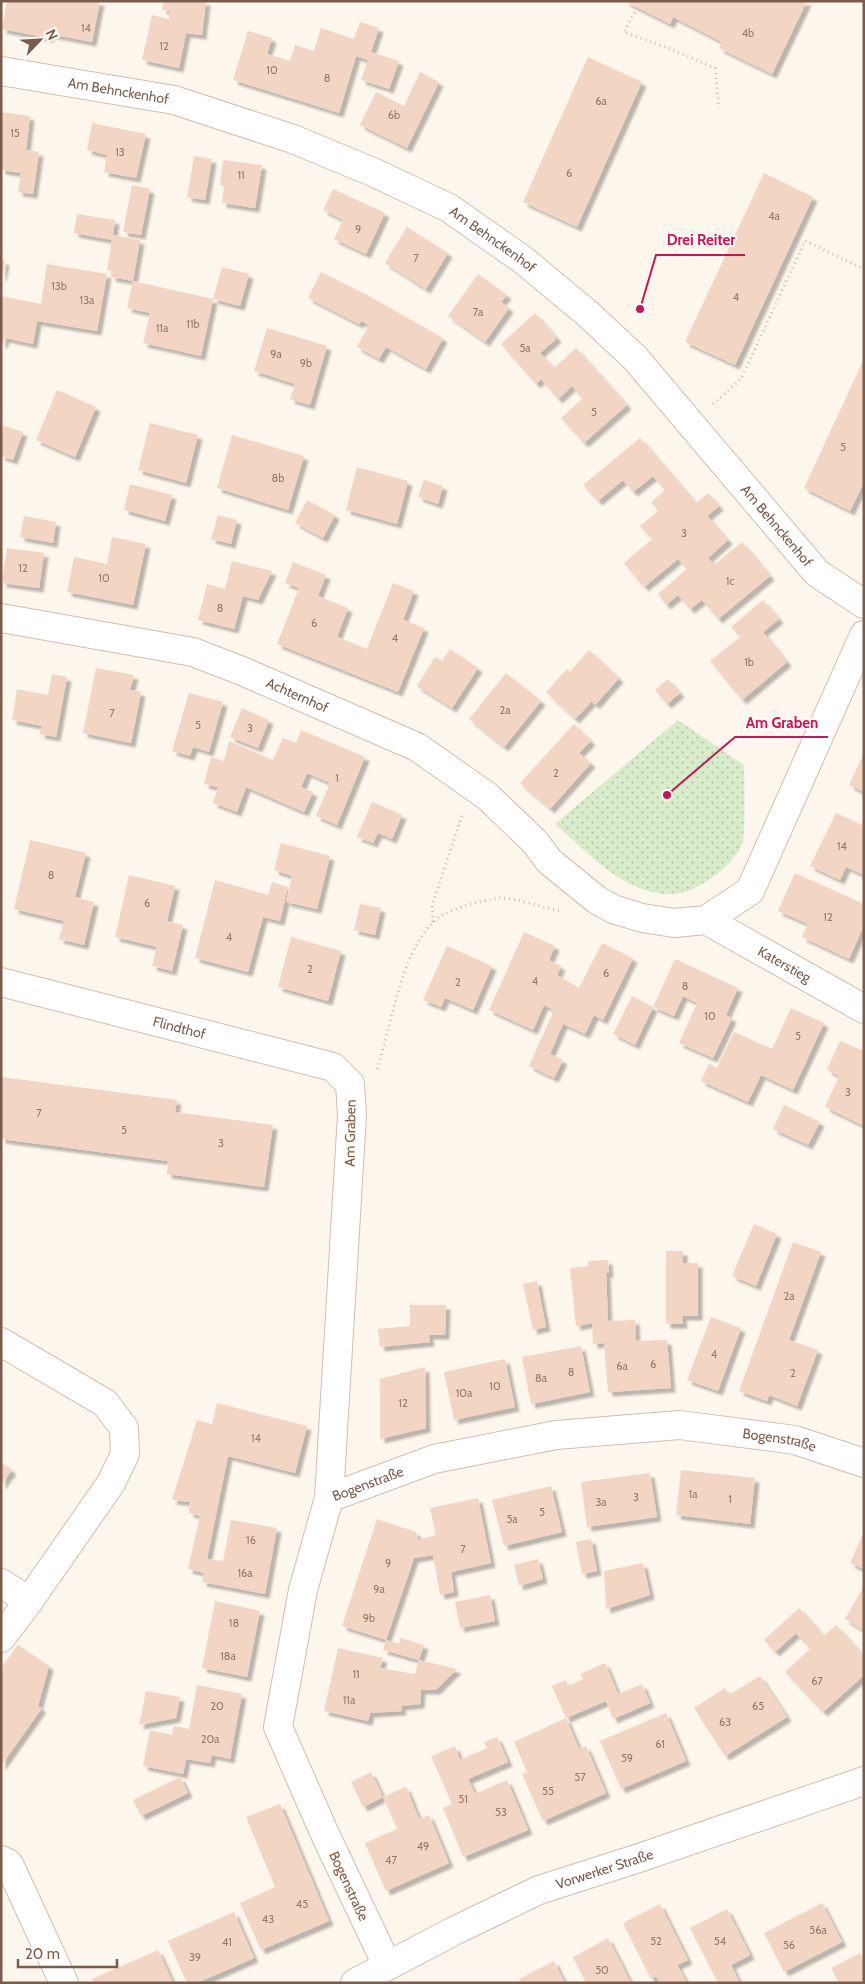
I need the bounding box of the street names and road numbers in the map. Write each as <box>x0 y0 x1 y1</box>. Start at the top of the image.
street label: Am Behnckenhof <box>66 73 171 108</box>
street label: Am Behnckenhof <box>446 202 540 276</box>
street label: Am Behnckenhof <box>737 481 817 571</box>
street label: Achternhof <box>263 674 332 717</box>
street label: Katerstieg <box>755 942 815 987</box>
street label: Flindthof <box>151 1012 208 1043</box>
street label: Am Graben <box>340 1099 360 1167</box>
street label: Bogenstraße <box>741 1424 819 1455</box>
street label: Bogenstraße <box>330 1462 406 1505</box>
street label: Vorwerker Straße <box>554 1845 656 1893</box>
street label: Bogenstraße <box>325 1848 373 1924</box>

